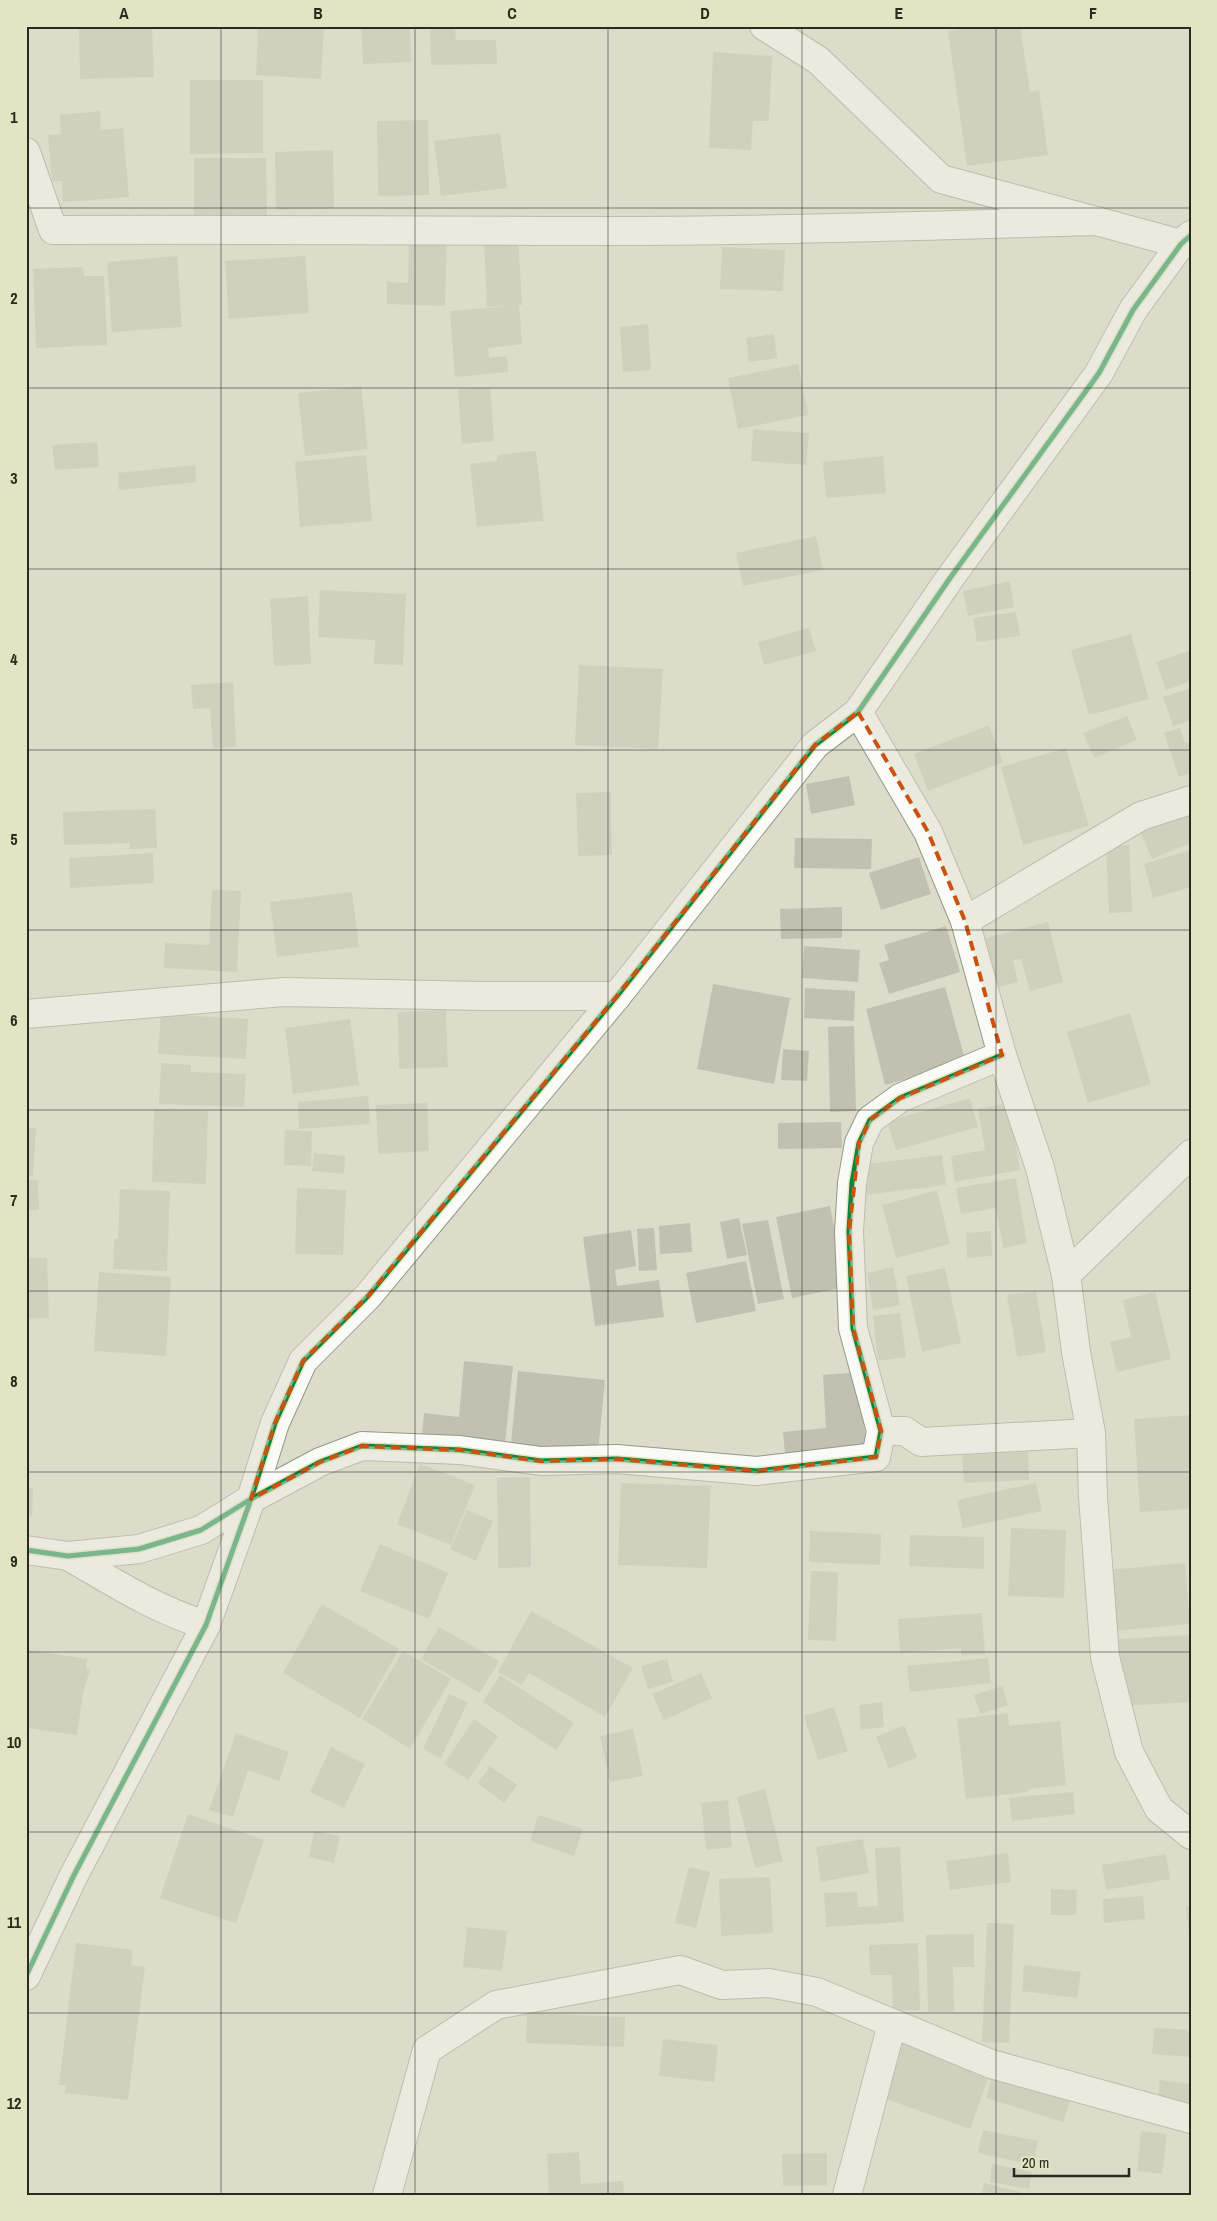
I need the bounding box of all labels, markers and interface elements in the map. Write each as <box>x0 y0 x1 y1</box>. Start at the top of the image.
text: A <box>119 2 129 24</box>
text: B <box>313 2 323 24</box>
text: C <box>507 2 517 24</box>
text: D <box>700 2 710 24</box>
text: E <box>895 2 904 24</box>
text: F <box>1089 2 1097 24</box>
text: 1 <box>10 106 18 128</box>
text: 2 <box>10 287 18 309</box>
text: 3 <box>10 467 18 489</box>
text: 4 <box>10 648 18 670</box>
text: 5 <box>10 828 18 850</box>
text: 6 <box>10 1009 18 1031</box>
text: 7 <box>10 1189 18 1211</box>
text: 8 <box>10 1370 18 1392</box>
text: 9 <box>10 1550 18 1572</box>
text: 10 <box>7 1731 21 1753</box>
text: 11 <box>7 1911 22 1933</box>
text: 12 <box>7 2092 21 2114</box>
scale bar <box>1014 2146 1130 2178</box>
text: 20 m <box>1022 2152 1049 2173</box>

